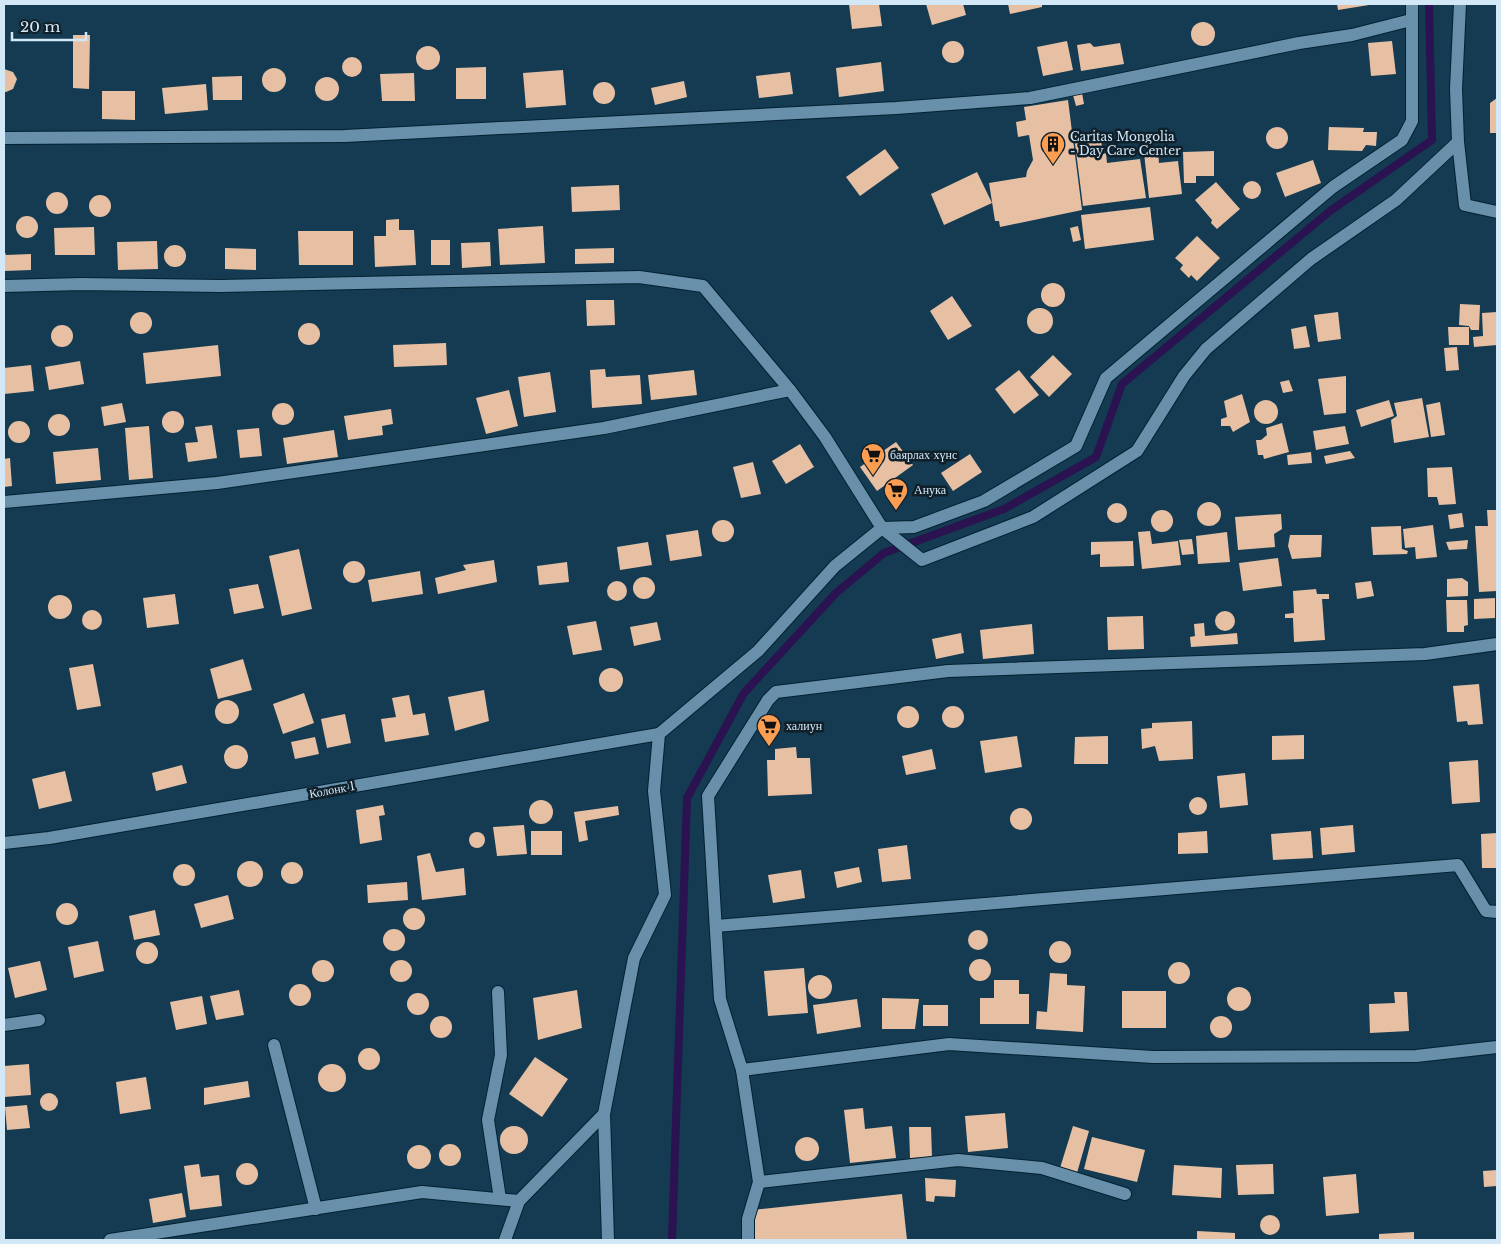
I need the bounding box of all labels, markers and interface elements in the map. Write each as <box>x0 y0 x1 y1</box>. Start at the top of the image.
scale bar <box>12 10 86 42</box>
text: 20 m <box>20 17 60 36</box>
place label: Caritas Mongolia - Day Care Center <box>1070 129 1181 158</box>
building icon: Caritas Mongolia - Day Care Center <box>1040 131 1066 165</box>
supermarket icon: баярлах хүнс <box>860 442 886 476</box>
place label: баярлах хүнс <box>890 447 957 462</box>
supermarket icon: Анука <box>883 477 909 511</box>
place label: Анука <box>914 482 947 497</box>
supermarket icon: халиун <box>756 713 782 747</box>
place label: халиун <box>786 718 823 733</box>
street label: Колонк 1 <box>308 778 356 801</box>

